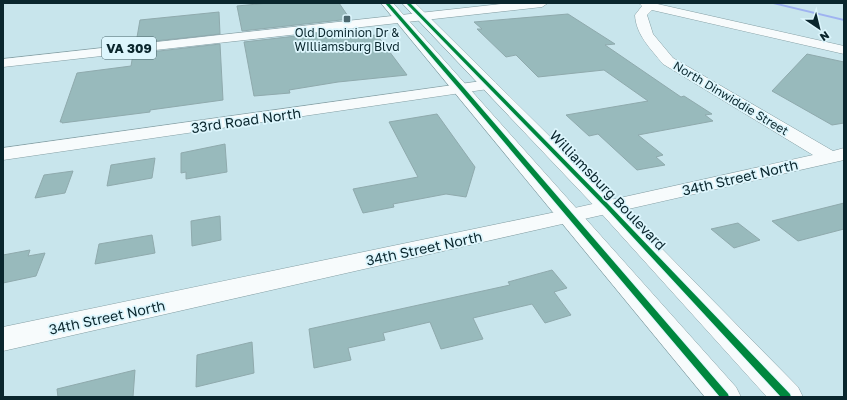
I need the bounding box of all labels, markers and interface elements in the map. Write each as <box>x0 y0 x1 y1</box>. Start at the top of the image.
north arrow <box>799 8 839 48</box>
marker: Old Dominion Dr & WIlliamsburg Blvd <box>342 14 352 24</box>
place label: Old Dominion Dr & WIlliamsburg Blvd <box>294 25 400 54</box>
text: N <box>818 29 832 44</box>
road number: VA 309 <box>102 37 156 59</box>
street label: North Dinwiddie Street <box>671 58 791 138</box>
street label: 33rd Road North <box>190 104 302 136</box>
street label: Williamsburg Boulevard <box>546 127 670 253</box>
street label: 34th Street North <box>680 155 800 199</box>
street label: 34th Street North <box>364 227 484 269</box>
street label: 34th Street North <box>47 296 167 338</box>

